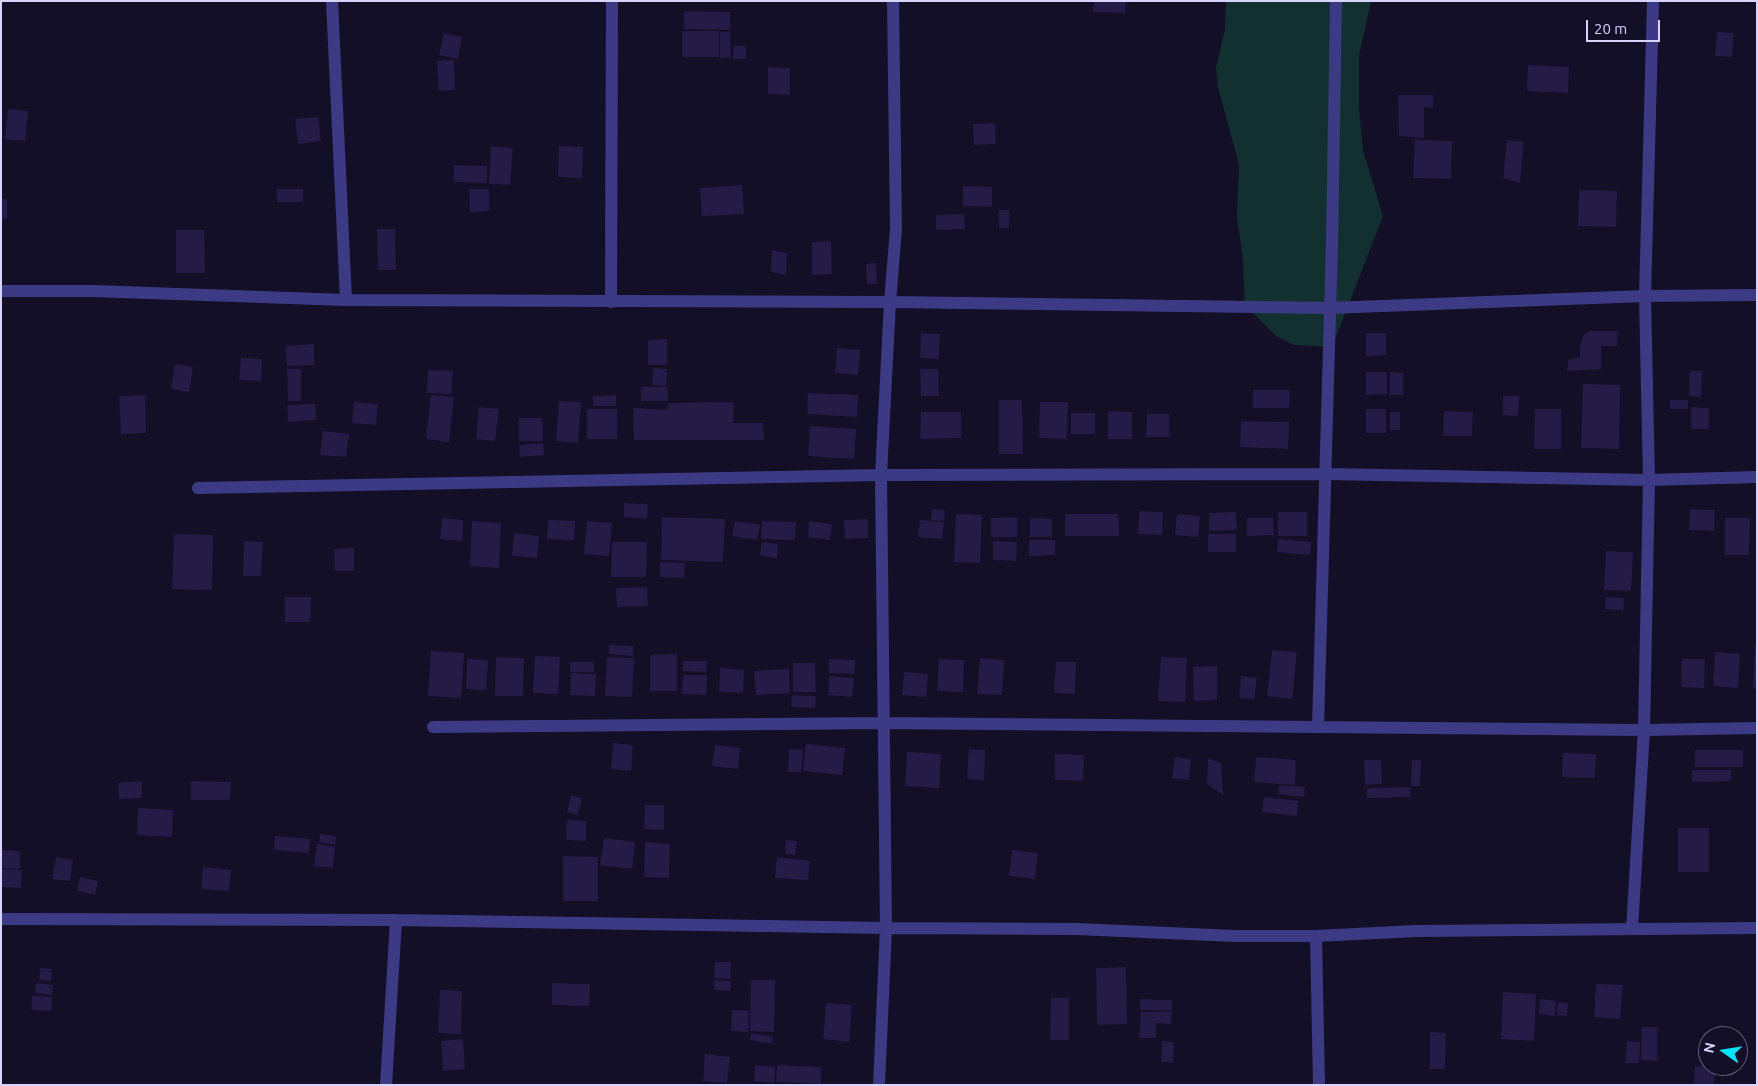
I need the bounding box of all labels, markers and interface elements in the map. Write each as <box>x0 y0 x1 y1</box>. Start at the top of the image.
scale bar <box>1588 10 1662 42</box>
text: 20 m <box>1594 20 1627 37</box>
north arrow <box>1698 1026 1748 1076</box>
text: N <box>1700 1041 1718 1055</box>

